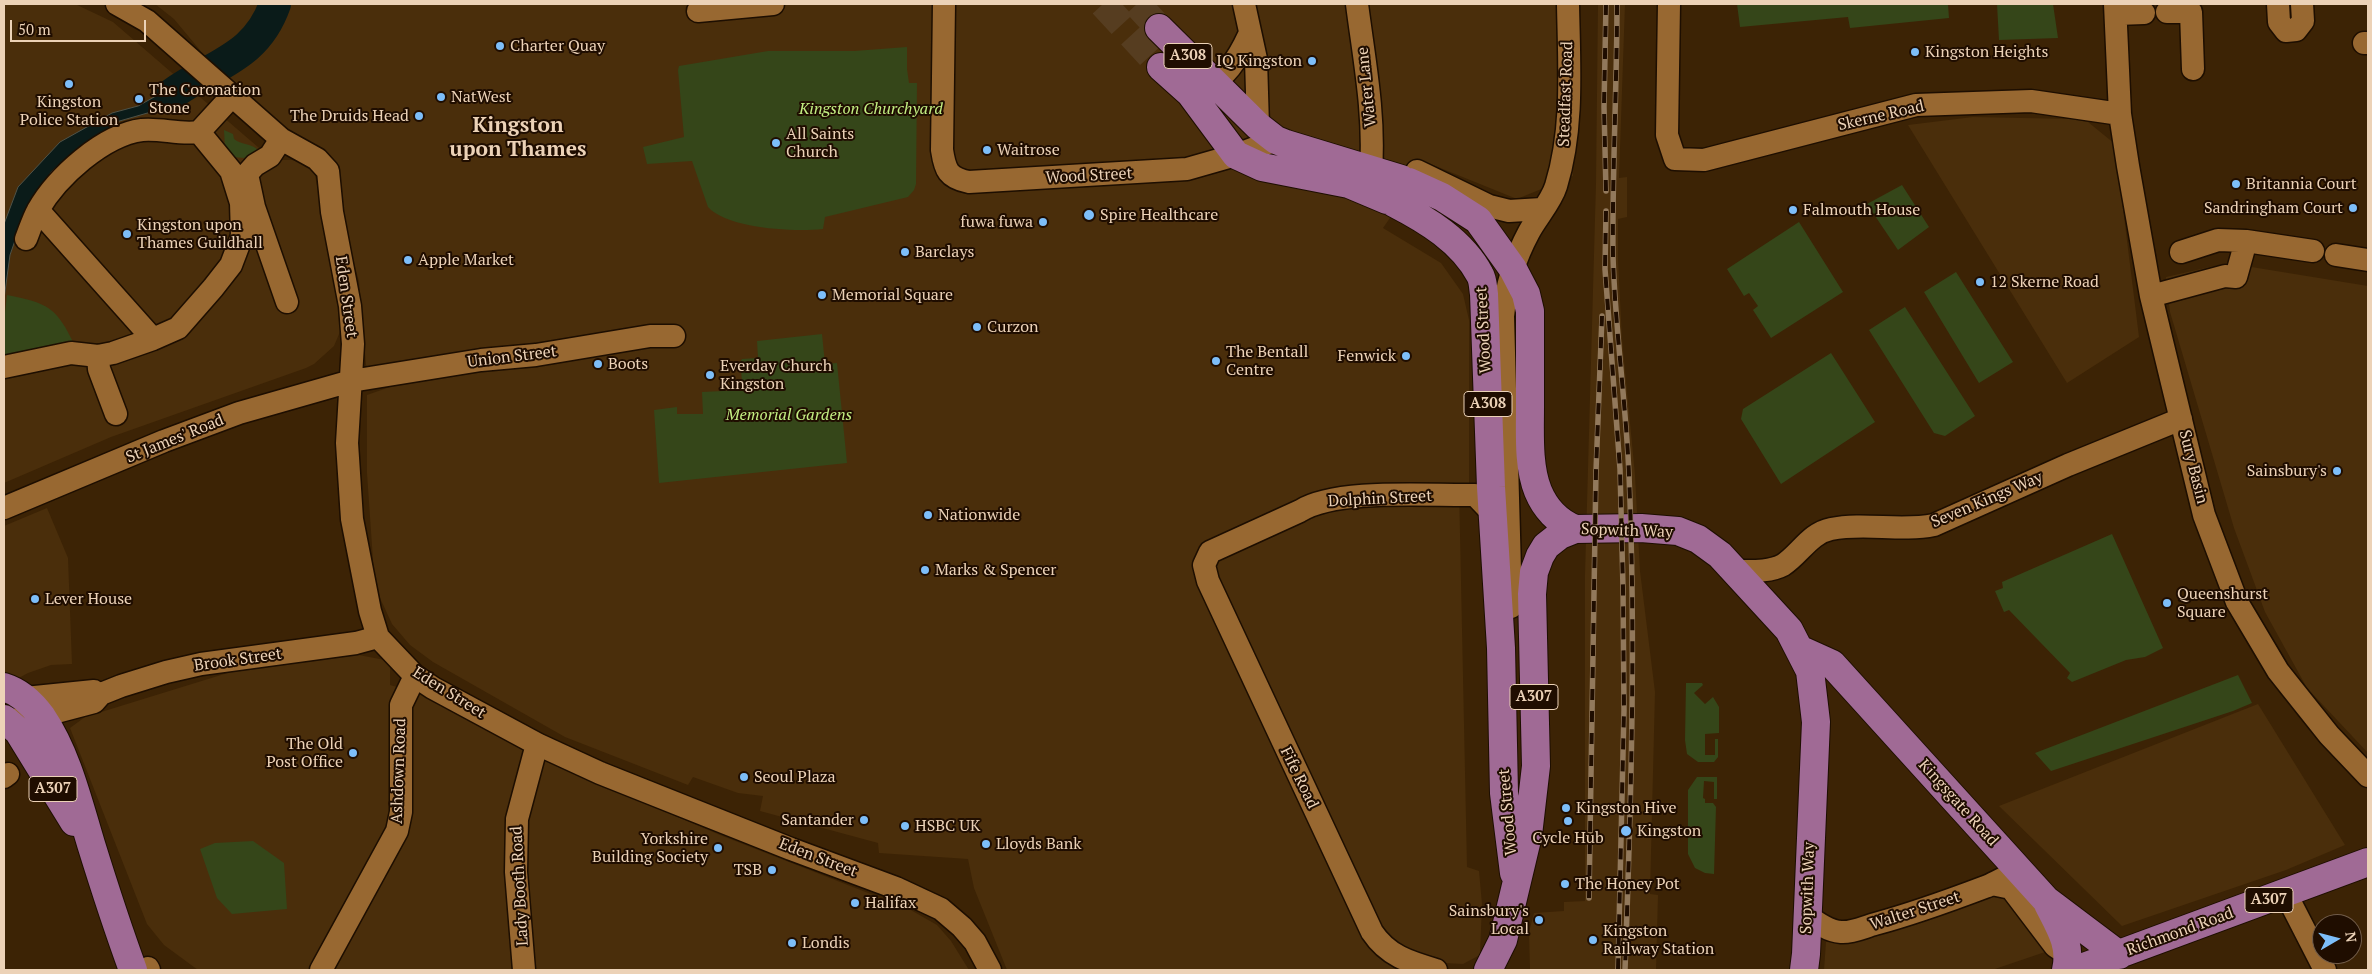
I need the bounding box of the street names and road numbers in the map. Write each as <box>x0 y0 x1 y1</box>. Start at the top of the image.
street label: Steadfast Road <box>1555 41 1577 147</box>
road number: A308 <box>1164 44 1212 68</box>
street label: Water Lane <box>1353 46 1381 128</box>
street label: Skerne Road <box>1836 97 1926 135</box>
street label: Wood Street <box>1045 164 1133 188</box>
street label: Eden Street <box>331 255 361 339</box>
street label: Wood Street <box>1472 286 1496 374</box>
street label: Union Street <box>466 342 558 372</box>
road number: A308 <box>1464 392 1512 416</box>
street label: St James' Road <box>123 411 227 467</box>
street label: Sury Basin <box>2175 428 2211 506</box>
street label: Seven Kings Way <box>1928 468 2046 532</box>
street label: Dolphin Street <box>1327 487 1433 511</box>
street label: Sopwith Way <box>1581 520 1673 542</box>
street label: Brook Street <box>193 644 283 676</box>
street label: Eden Street <box>409 663 489 723</box>
road number: A307 <box>1510 684 1558 710</box>
street label: Ashdown Road <box>388 718 410 824</box>
street label: Fife Road <box>1276 744 1322 812</box>
street label: Kingsgate Road <box>1914 756 2002 850</box>
street label: Wood Street <box>1495 768 1521 856</box>
road number: A307 <box>29 776 77 802</box>
street label: Lady Booth Road <box>507 826 533 946</box>
street label: Eden Street <box>776 834 860 882</box>
street label: Sopwith Way <box>1797 842 1819 934</box>
street label: Walter Street <box>1868 887 1962 935</box>
road number: A307 <box>2245 888 2293 912</box>
street label: Richmond Road <box>2124 904 2236 960</box>

